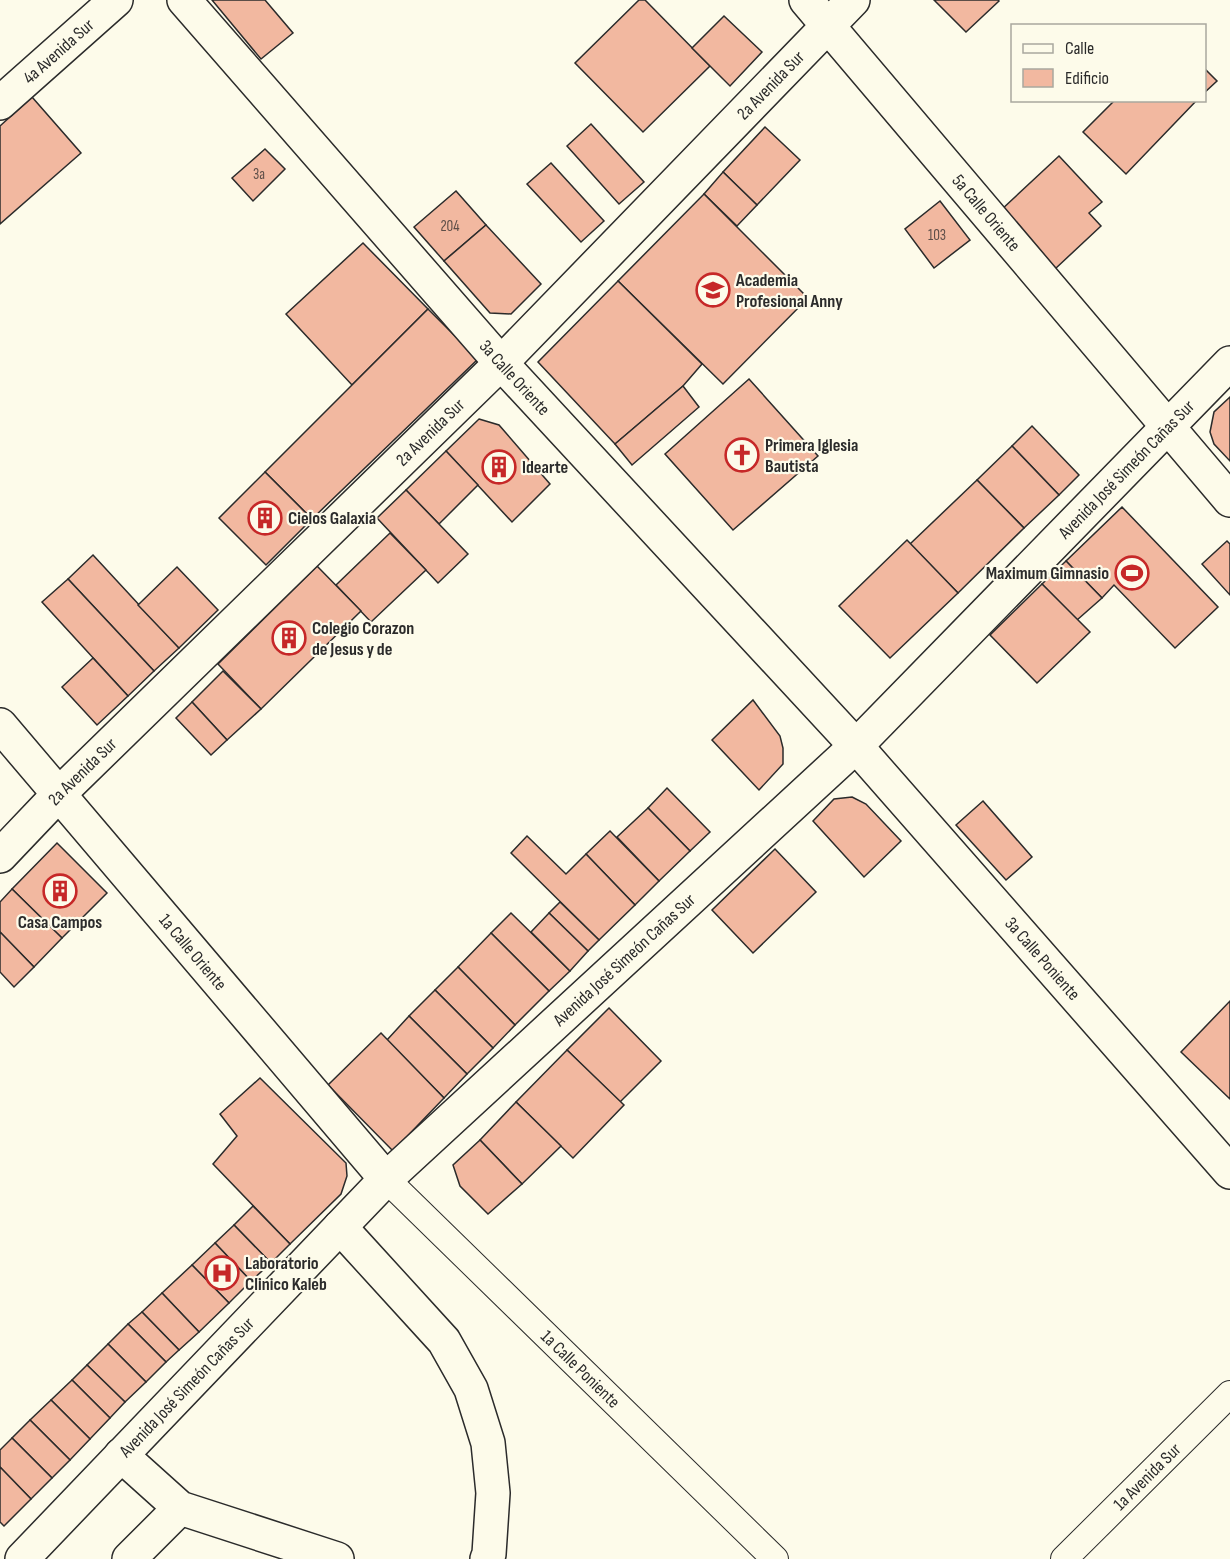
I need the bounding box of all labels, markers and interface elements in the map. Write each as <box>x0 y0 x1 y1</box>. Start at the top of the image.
street label: 4a Avenida Sur <box>19 15 98 89</box>
legend <box>1011 24 1206 102</box>
text: Calle <box>1065 38 1094 59</box>
street label: 2a Avenida Sur <box>733 47 809 124</box>
text: Edificio <box>1065 68 1109 89</box>
house number: 3a <box>253 165 265 184</box>
street label: 5a Calle Oriente <box>948 170 1025 256</box>
house number: 204 <box>440 217 460 236</box>
house number: 103 <box>928 226 946 245</box>
place label: Academia Profesional Anny <box>735 270 843 312</box>
school or university icon: Academia Profesional Anny <box>695 272 731 308</box>
street label: 3a Calle Oriente <box>475 336 554 420</box>
street label: 2a Avenida Sur <box>392 394 469 471</box>
street label: Avenida José Simeón Cañas Sur <box>1054 396 1199 544</box>
place label: Primera Iglesia Bautista <box>765 435 858 477</box>
church icon: Primera Iglesia Bautista <box>724 437 760 473</box>
building icon: Idearte <box>481 449 517 485</box>
place label: Idearte <box>522 457 568 478</box>
building icon: Cielos Galaxia <box>247 500 283 536</box>
place label: Cielos Galaxia <box>288 508 376 529</box>
sports icon: Maximum Gimnasio <box>1114 555 1150 591</box>
place label: Maximum Gimnasio <box>986 563 1109 584</box>
place label: Colegio Corazon de Jesus y de <box>312 618 414 660</box>
building icon: Colegio Corazon de Jesus y de <box>271 620 307 656</box>
street label: 2a Avenida Sur <box>44 734 121 810</box>
building icon: Casa Campos <box>42 873 78 909</box>
street label: Avenida José Simeón Cañas Sur <box>548 889 700 1031</box>
street label: 1a Calle Oriente <box>154 910 231 995</box>
place label: Casa Campos <box>18 912 102 933</box>
street label: 3a Calle Poniente <box>1000 913 1084 1005</box>
place label: Laboratorio Clinico Kaleb <box>245 1253 327 1295</box>
hospital icon: Laboratorio Clinico Kaleb <box>204 1255 240 1291</box>
street label: Avenida José Simeón Cañas Sur <box>115 1313 259 1462</box>
street label: 1a Calle Poniente <box>536 1326 624 1413</box>
street label: 1a Avenida Sur <box>1109 1439 1185 1515</box>

